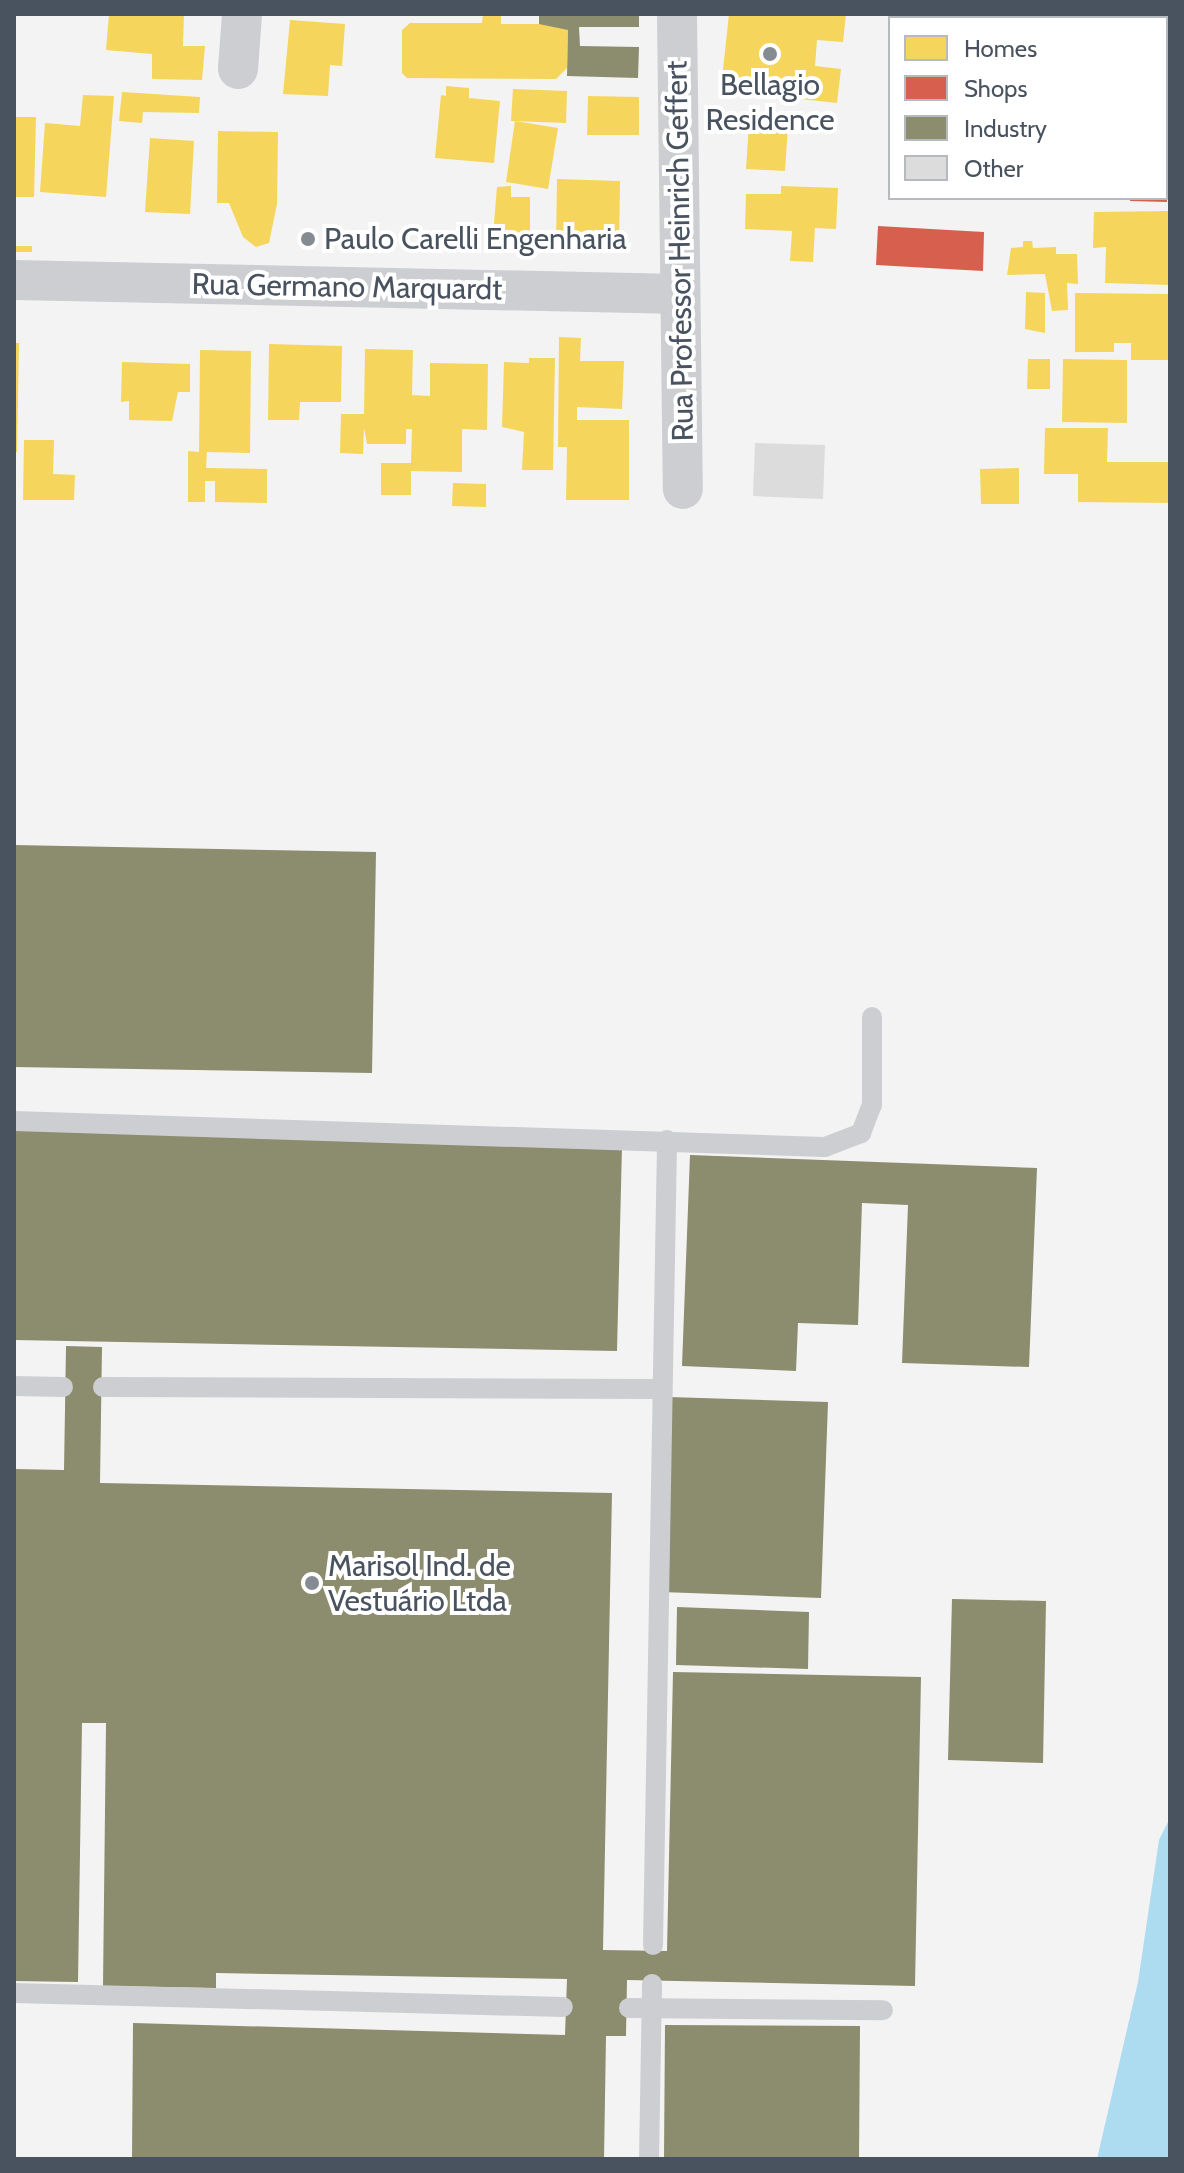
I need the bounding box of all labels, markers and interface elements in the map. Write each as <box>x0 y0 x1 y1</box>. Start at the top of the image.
legend <box>888 16 1168 200</box>
text: Homes <box>964 34 1037 63</box>
marker: Bellagio Residence <box>761 45 779 63</box>
street label: Rua Professor Heinrich Geffert <box>659 60 701 442</box>
place label: Bellagio Residence <box>705 67 835 138</box>
text: Shops <box>964 74 1027 103</box>
text: Industry <box>964 114 1047 143</box>
text: Other <box>964 154 1023 183</box>
place label: Paulo Carelli Engenharia <box>324 221 627 257</box>
marker: Paulo Carelli Engenharia <box>299 230 317 248</box>
street label: Rua Germano Marquardt <box>191 266 503 308</box>
place label: Marisol Ind. de Vestuário Ltda <box>328 1548 511 1618</box>
marker: Marisol Ind. de Vestuário Ltda <box>303 1574 321 1592</box>

